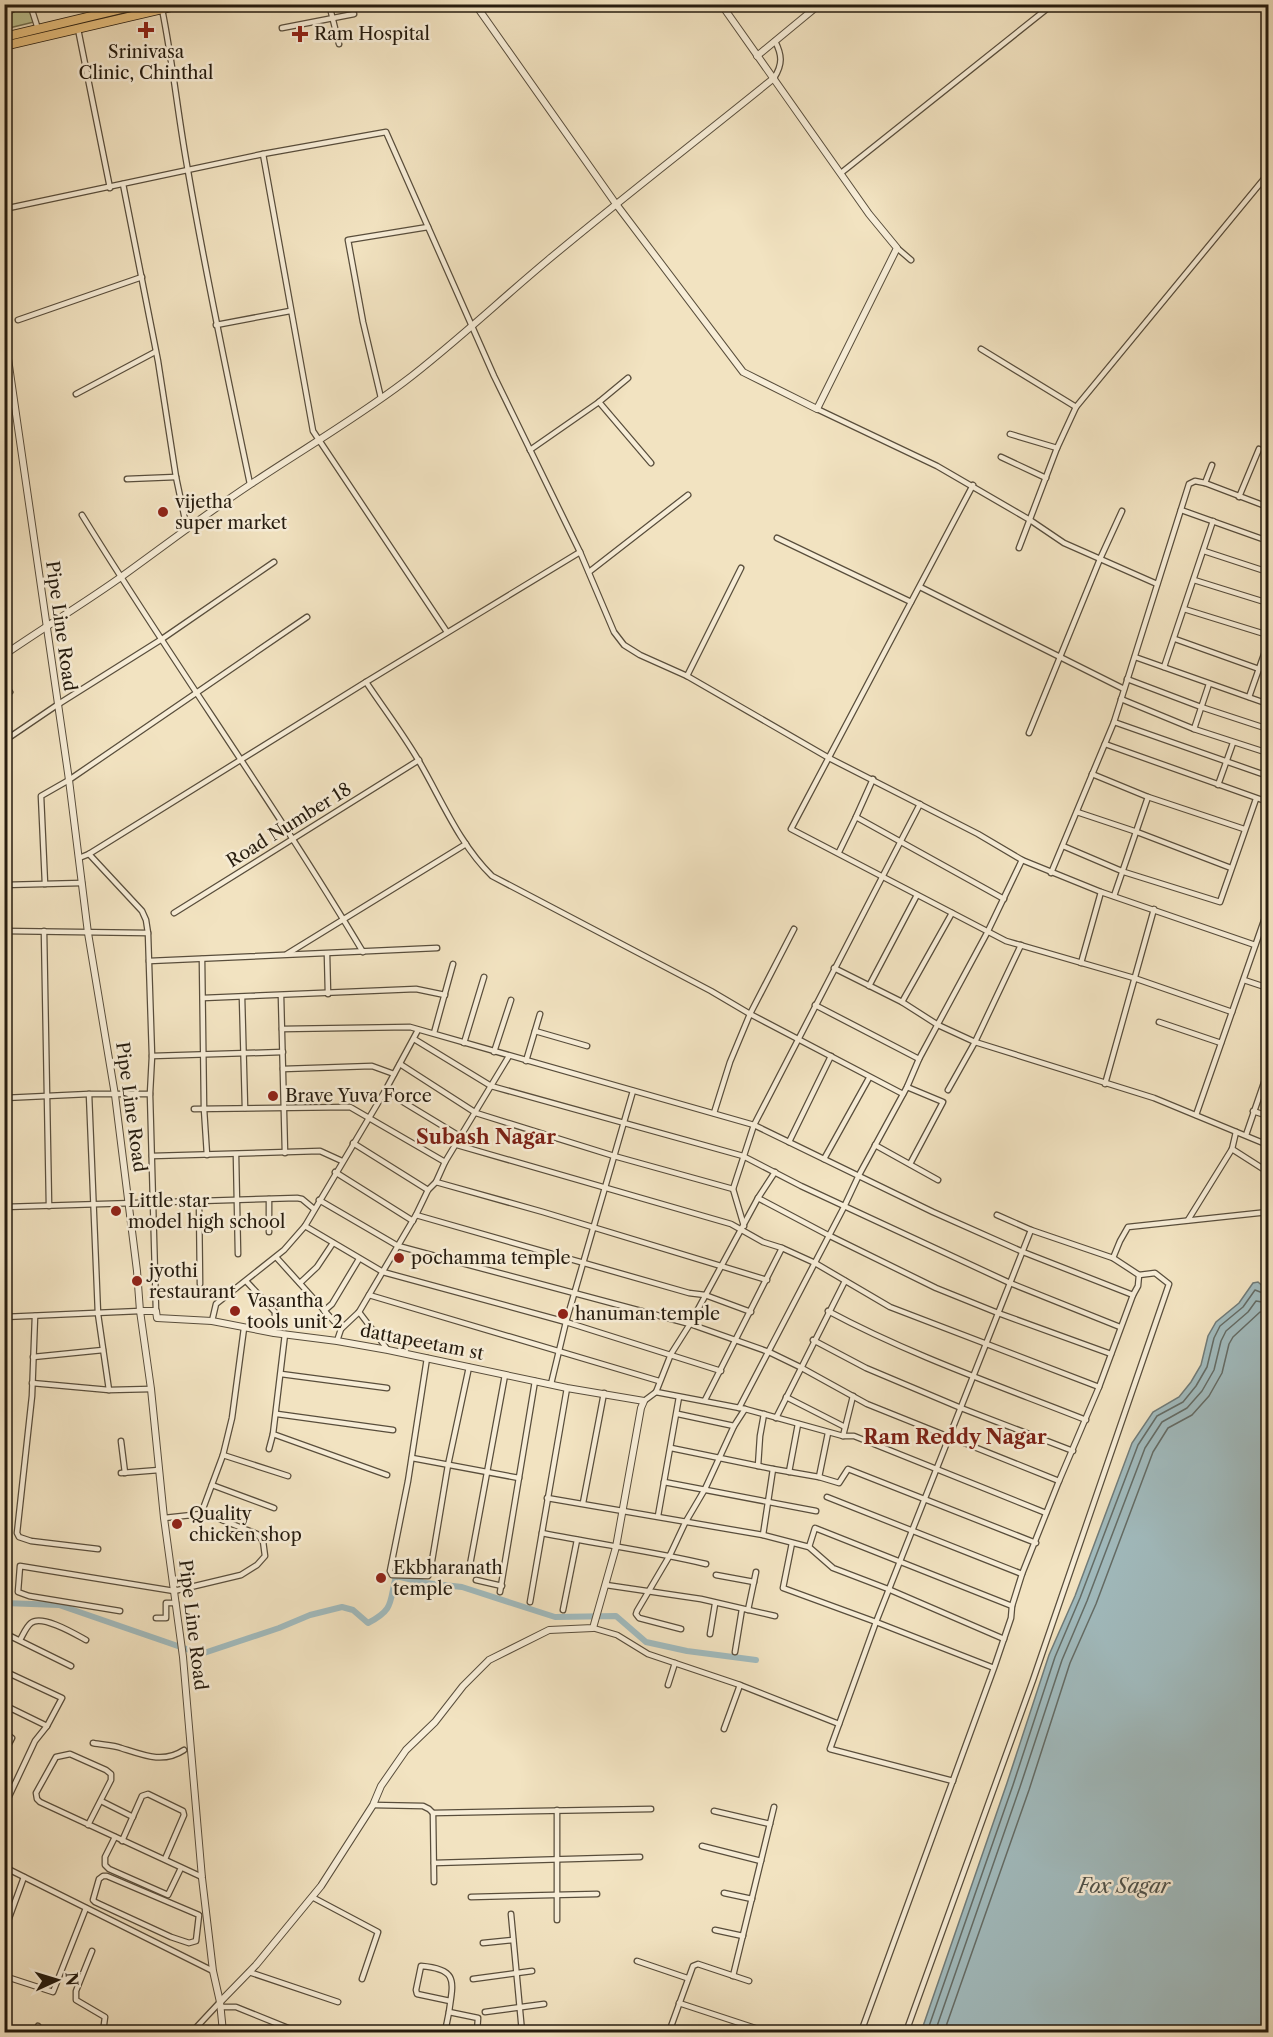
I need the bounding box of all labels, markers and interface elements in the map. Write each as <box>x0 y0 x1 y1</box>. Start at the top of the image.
marker: Srinivasa Clinic, Chinthal <box>137 21 155 39</box>
place label: Ram Hospital <box>314 23 430 45</box>
marker: Ram Hospital <box>291 25 309 43</box>
place label: Srinivasa Clinic, Chinthal <box>79 41 213 84</box>
place label: vijetha super market <box>174 491 288 534</box>
marker: vijetha super market <box>156 505 170 519</box>
street label: Pipe Line Road <box>41 559 81 693</box>
street label: Road Number 18 <box>223 778 355 872</box>
street label: Pipe Line Road <box>111 1040 151 1174</box>
place label: Brave Yuva Force <box>285 1085 432 1107</box>
marker: Brave Yuva Force <box>266 1089 280 1103</box>
district label: Subash Nagar <box>416 1125 556 1149</box>
place label: Little star model high school <box>128 1190 285 1233</box>
marker: Little star model high school <box>109 1204 123 1218</box>
place label: pochamma temple <box>411 1247 571 1269</box>
marker: pochamma temple <box>392 1251 406 1265</box>
place label: jyothi restaurant <box>146 1260 236 1303</box>
marker: jyothi restaurant <box>130 1274 144 1288</box>
place label: Vasantha tools unit 2 <box>246 1290 343 1333</box>
place label: hanuman temple <box>575 1303 720 1325</box>
marker: Vasantha tools unit 2 <box>228 1304 242 1318</box>
marker: hanuman temple <box>556 1307 570 1321</box>
street label: dattapeetam st <box>358 1319 486 1365</box>
district label: Ram Reddy Nagar <box>863 1425 1047 1449</box>
place label: Quality chicken shop <box>189 1503 302 1546</box>
marker: Quality chicken shop <box>170 1517 184 1531</box>
place label: Ekbharanath temple <box>393 1557 503 1600</box>
street label: Pipe Line Road <box>174 1559 212 1692</box>
marker: Ekbharanath temple <box>374 1571 388 1585</box>
water label: Fox Sagar <box>1076 1874 1172 1898</box>
north arrow <box>27 1950 87 2010</box>
text: N <box>62 1971 82 1987</box>

